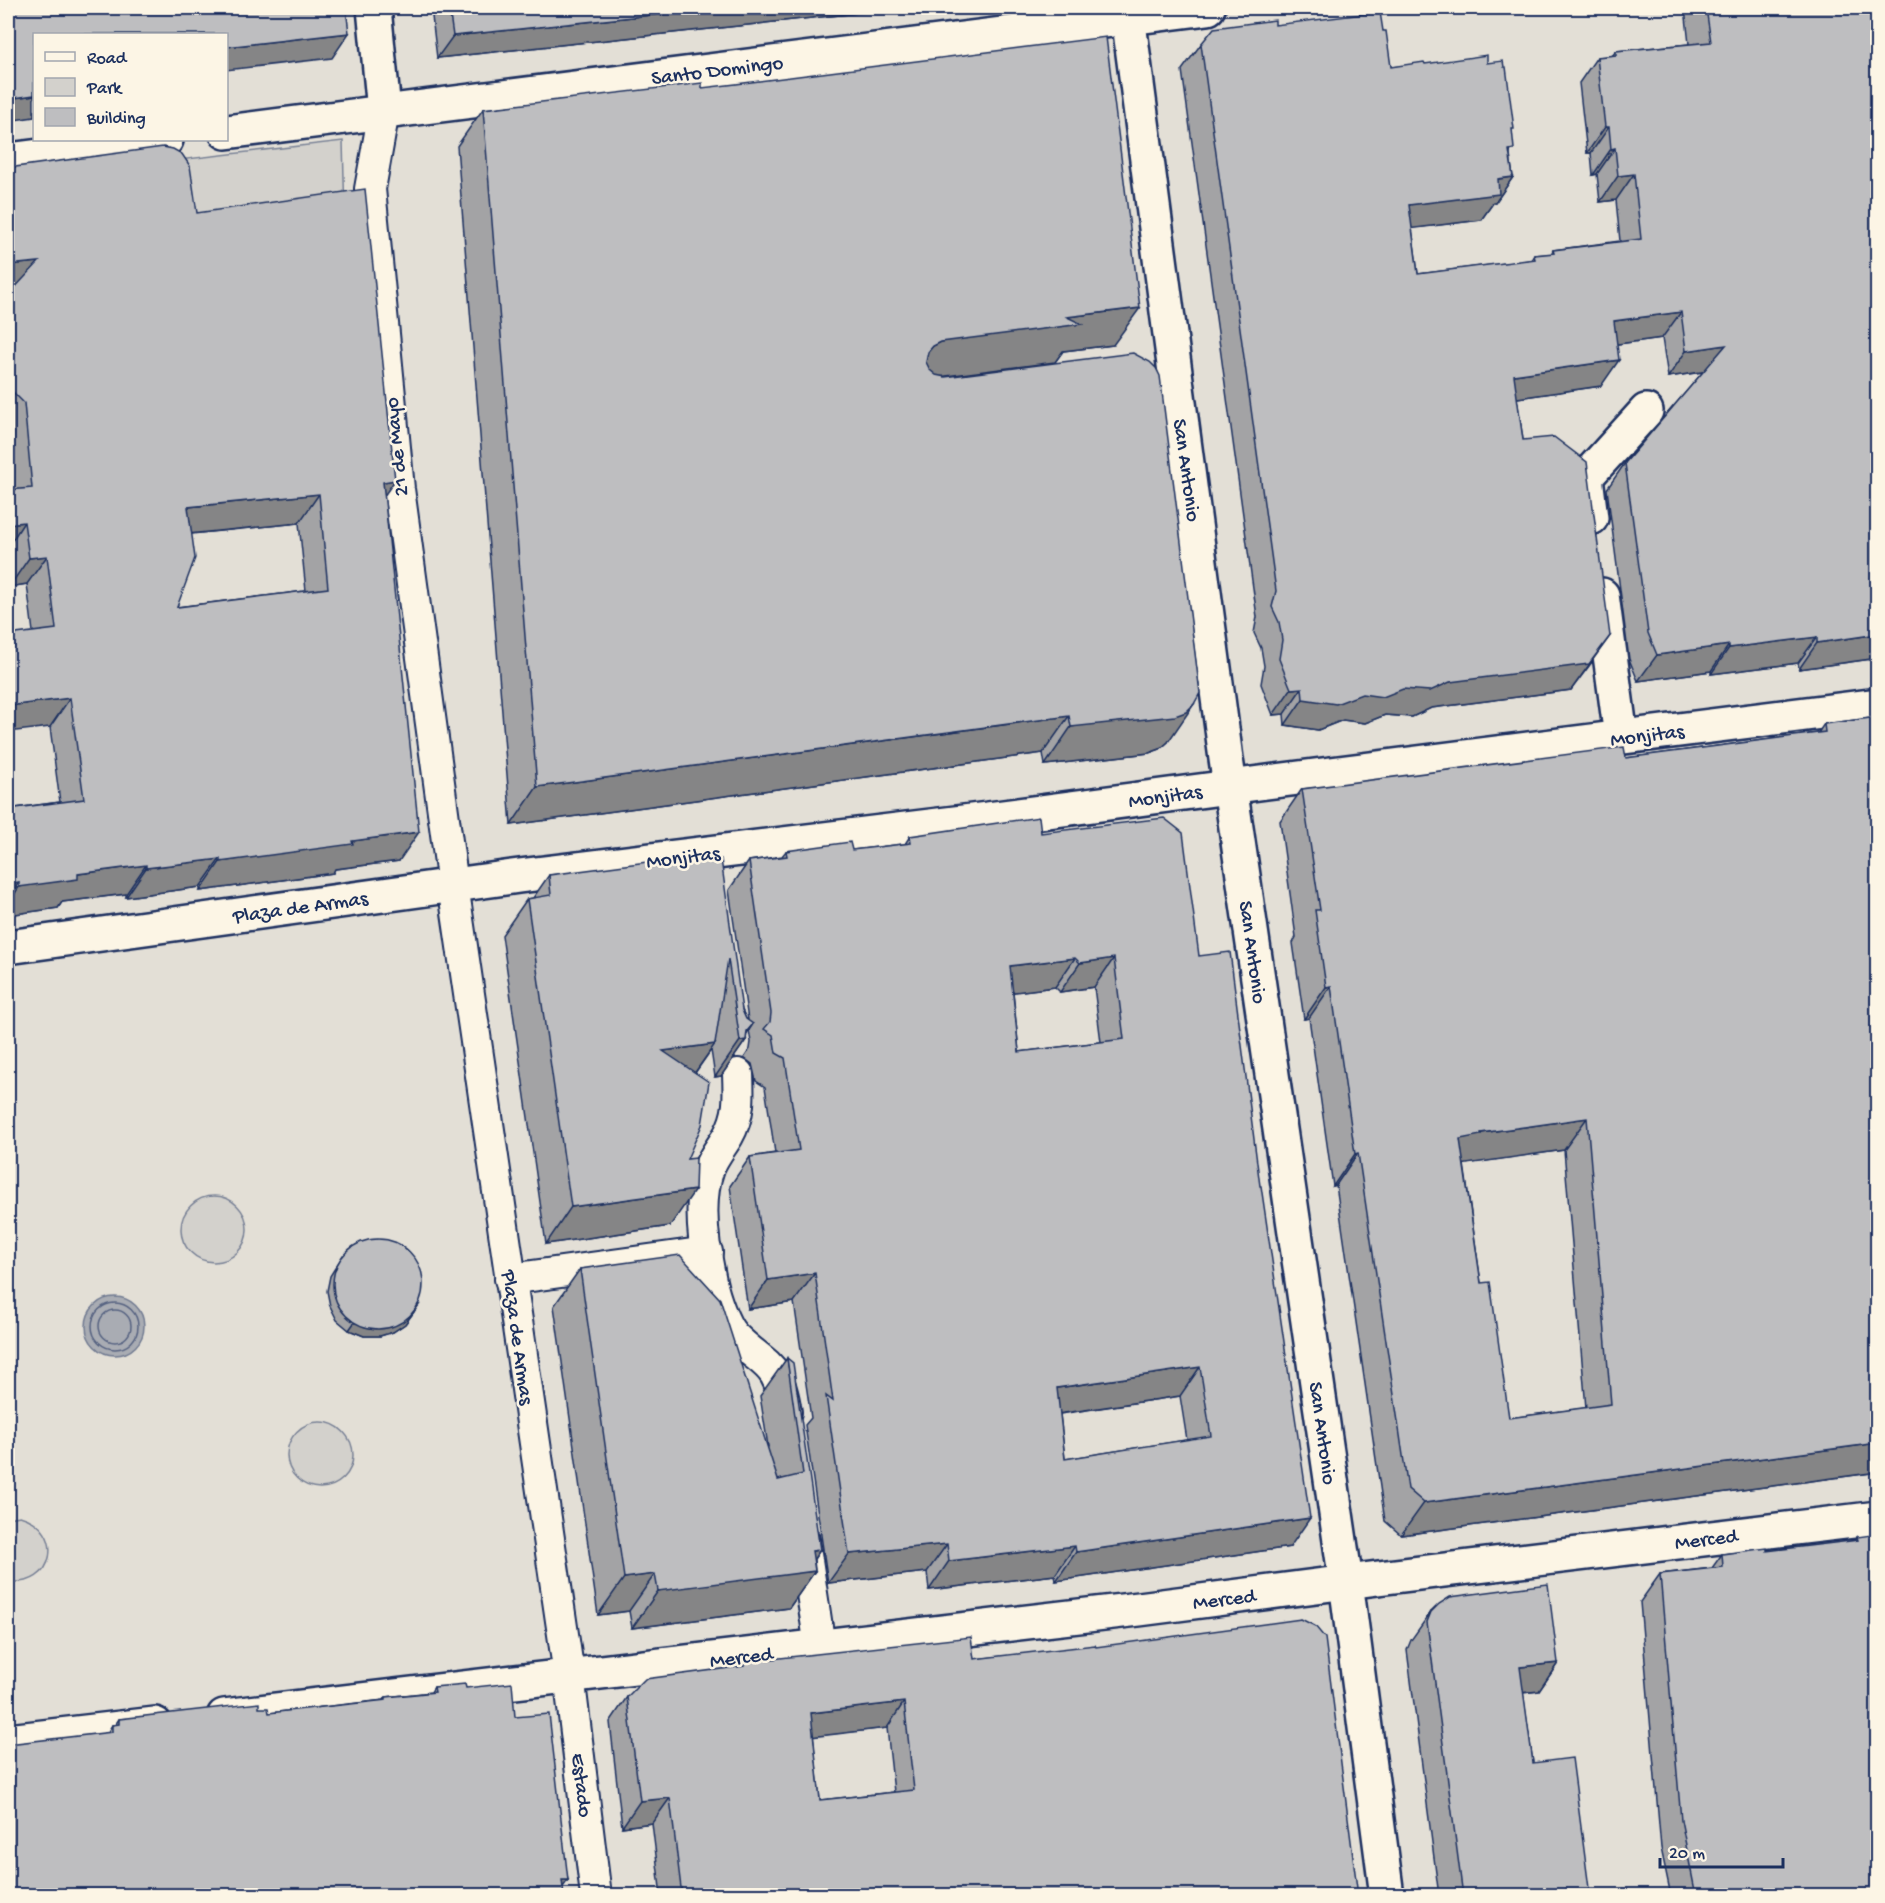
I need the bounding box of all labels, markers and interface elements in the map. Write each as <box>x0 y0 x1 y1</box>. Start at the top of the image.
legend <box>33 33 228 141</box>
text: Road <box>87 49 128 70</box>
street label: Santo Domingo <box>650 52 785 93</box>
text: Park <box>86 79 123 100</box>
text: Building <box>86 109 146 130</box>
street label: 21 de Mayo <box>381 396 416 497</box>
street label: San Antonio <box>1165 417 1204 524</box>
street label: Monjitas <box>1609 720 1687 754</box>
street label: Monjitas <box>1127 781 1205 816</box>
street label: Monjitas <box>645 842 723 876</box>
street label: Plaza de Armas <box>230 887 371 931</box>
street label: San Antonio <box>1231 899 1270 1006</box>
street label: Plaza de Armas <box>494 1267 538 1408</box>
street label: San Antonio <box>1301 1380 1340 1487</box>
street label: Merced <box>1674 1525 1741 1558</box>
street label: Merced <box>1192 1585 1259 1618</box>
street label: Merced <box>709 1643 776 1676</box>
street label: Estado <box>563 1752 596 1819</box>
scale bar <box>1660 1831 1783 1869</box>
text: 20 m <box>1669 1844 1705 1865</box>

